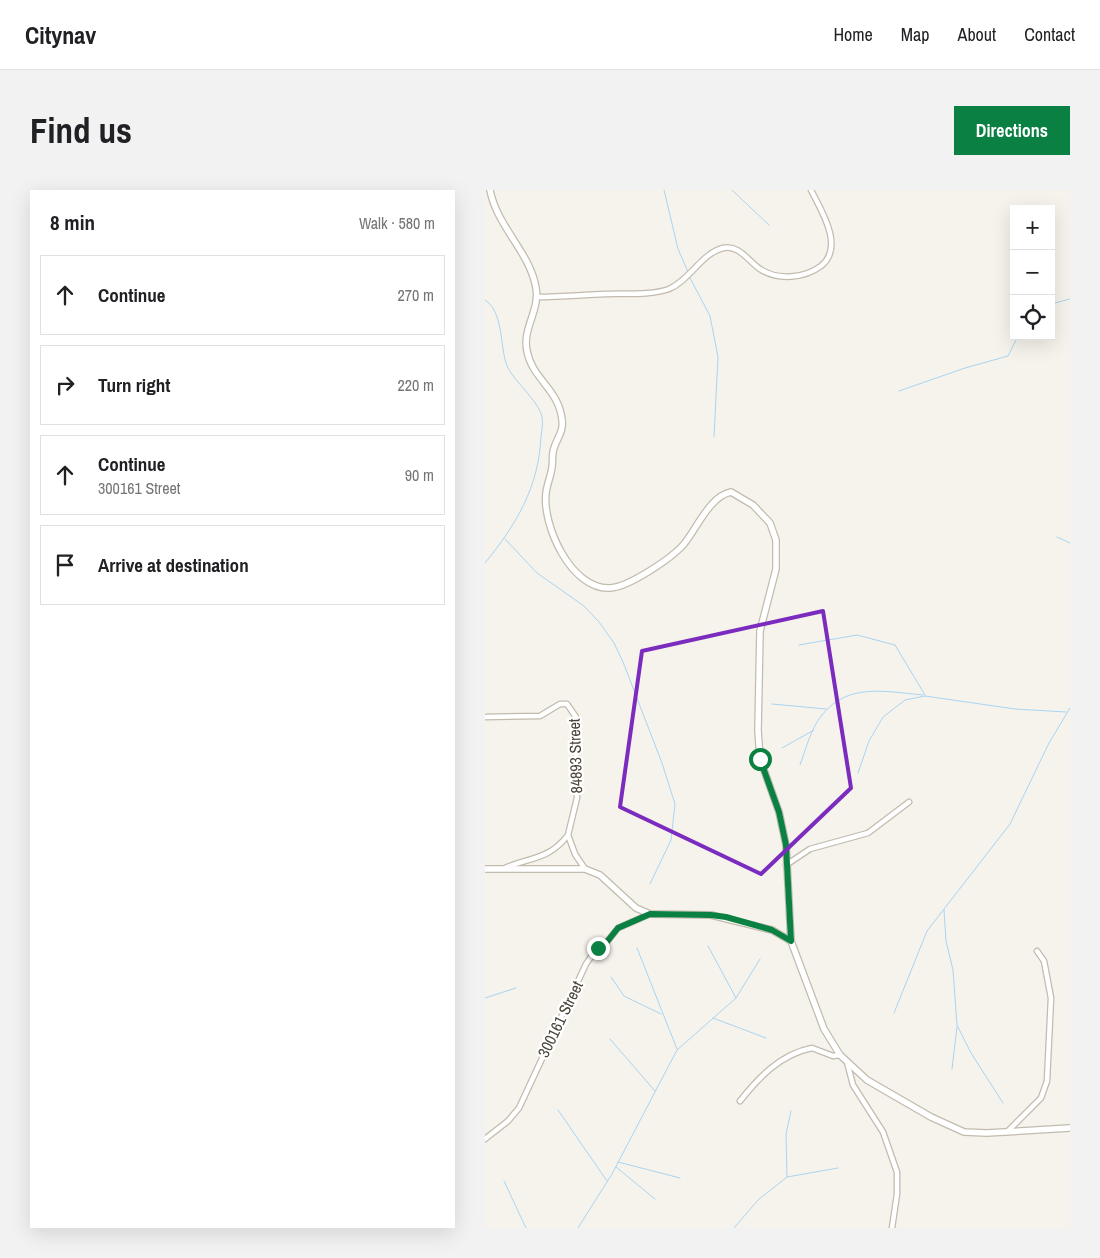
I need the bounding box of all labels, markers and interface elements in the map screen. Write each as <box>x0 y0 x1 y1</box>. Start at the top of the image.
text: Citynav <box>25 19 96 51</box>
text: Home <box>833 22 873 47</box>
text: Map <box>901 22 930 47</box>
text: About <box>958 22 996 47</box>
text: Contact <box>1024 22 1075 47</box>
button: Directions <box>954 106 1070 155</box>
text: Find us <box>30 107 132 154</box>
map controls <box>1010 205 1055 340</box>
button: + <box>1010 205 1055 250</box>
text: 8 min <box>50 208 95 237</box>
text: Walk · 580 m <box>359 212 435 234</box>
button: − <box>1010 250 1055 295</box>
icon: ahead <box>51 281 79 309</box>
text: Continue <box>98 282 166 308</box>
text: 270 m <box>398 284 434 306</box>
button: locate <box>1010 295 1055 340</box>
icon: right <box>51 371 79 399</box>
text: Turn right <box>98 372 170 398</box>
text: 220 m <box>398 374 434 396</box>
text: Continue <box>98 451 166 477</box>
icon: ahead <box>51 461 79 489</box>
text: 90 m <box>405 464 434 486</box>
text: 300161 Street <box>98 477 180 499</box>
icon: arrive <box>51 551 79 579</box>
text: Arrive at destination <box>98 552 249 578</box>
street label: 84893 Street <box>563 718 587 794</box>
route start <box>749 748 772 771</box>
route end <box>587 937 610 960</box>
street label: 300161 Street <box>532 977 588 1061</box>

